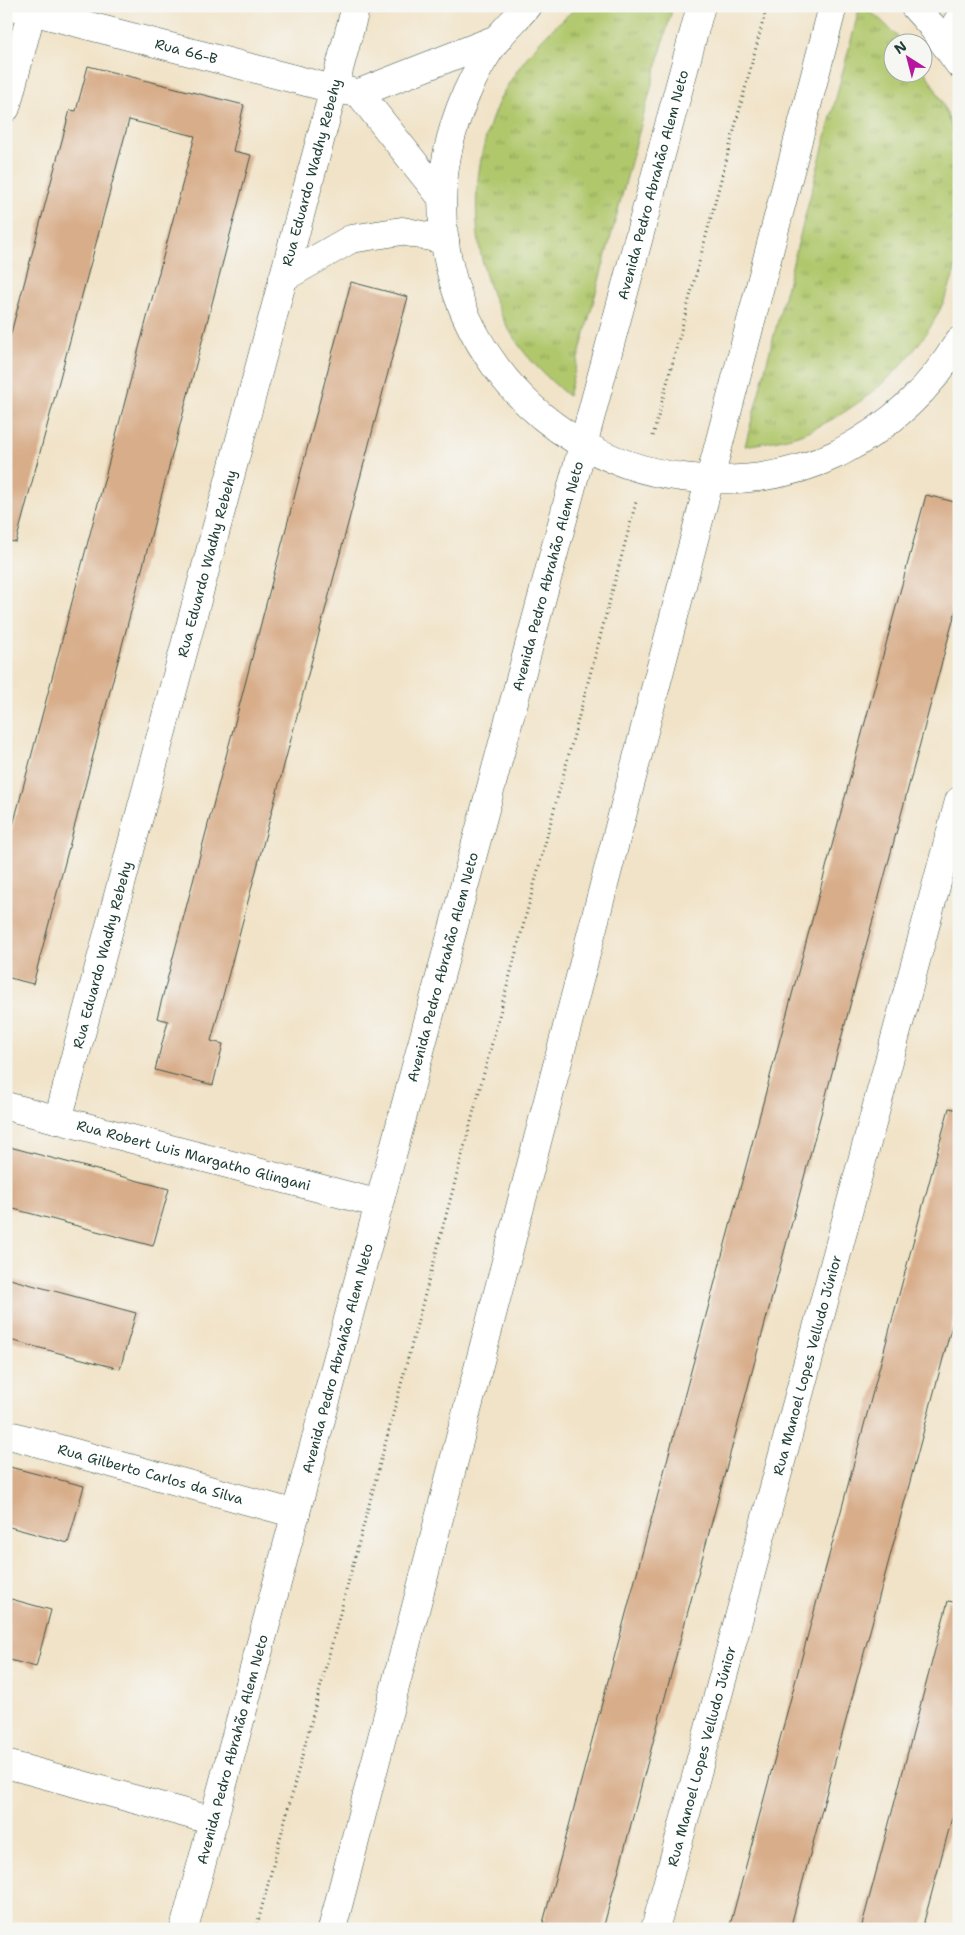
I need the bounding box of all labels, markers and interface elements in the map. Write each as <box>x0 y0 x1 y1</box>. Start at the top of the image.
north arrow <box>882 32 932 82</box>
street label: Rua 66-B <box>153 34 219 68</box>
text: N <box>891 37 910 58</box>
street label: Avenida Pedro Abrahão Alem Neto <box>613 68 692 302</box>
street label: Rua Eduardo Wadhy Rebehy <box>278 77 345 268</box>
street label: Avenida Pedro Abrahão Alem Neto <box>508 459 587 693</box>
street label: Rua Eduardo Wadhy Rebehy <box>173 468 241 659</box>
street label: Avenida Pedro Abrahão Alem Neto <box>403 850 482 1084</box>
street label: Rua Eduardo Wadhy Rebehy <box>68 859 136 1051</box>
street label: Rua Robert Luis Margatho Glingani <box>75 1116 313 1194</box>
street label: Avenida Pedro Abrahão Alem Neto <box>298 1241 377 1475</box>
street label: Rua Manoel Lopes Velludo Júnior <box>769 1253 845 1477</box>
street label: Rua Gilberto Carlos da Silva <box>56 1440 246 1508</box>
street label: Avenida Pedro Abrahão Alem Neto <box>193 1632 272 1866</box>
street label: Rua Manoel Lopes Velludo Júnior <box>663 1644 740 1868</box>

